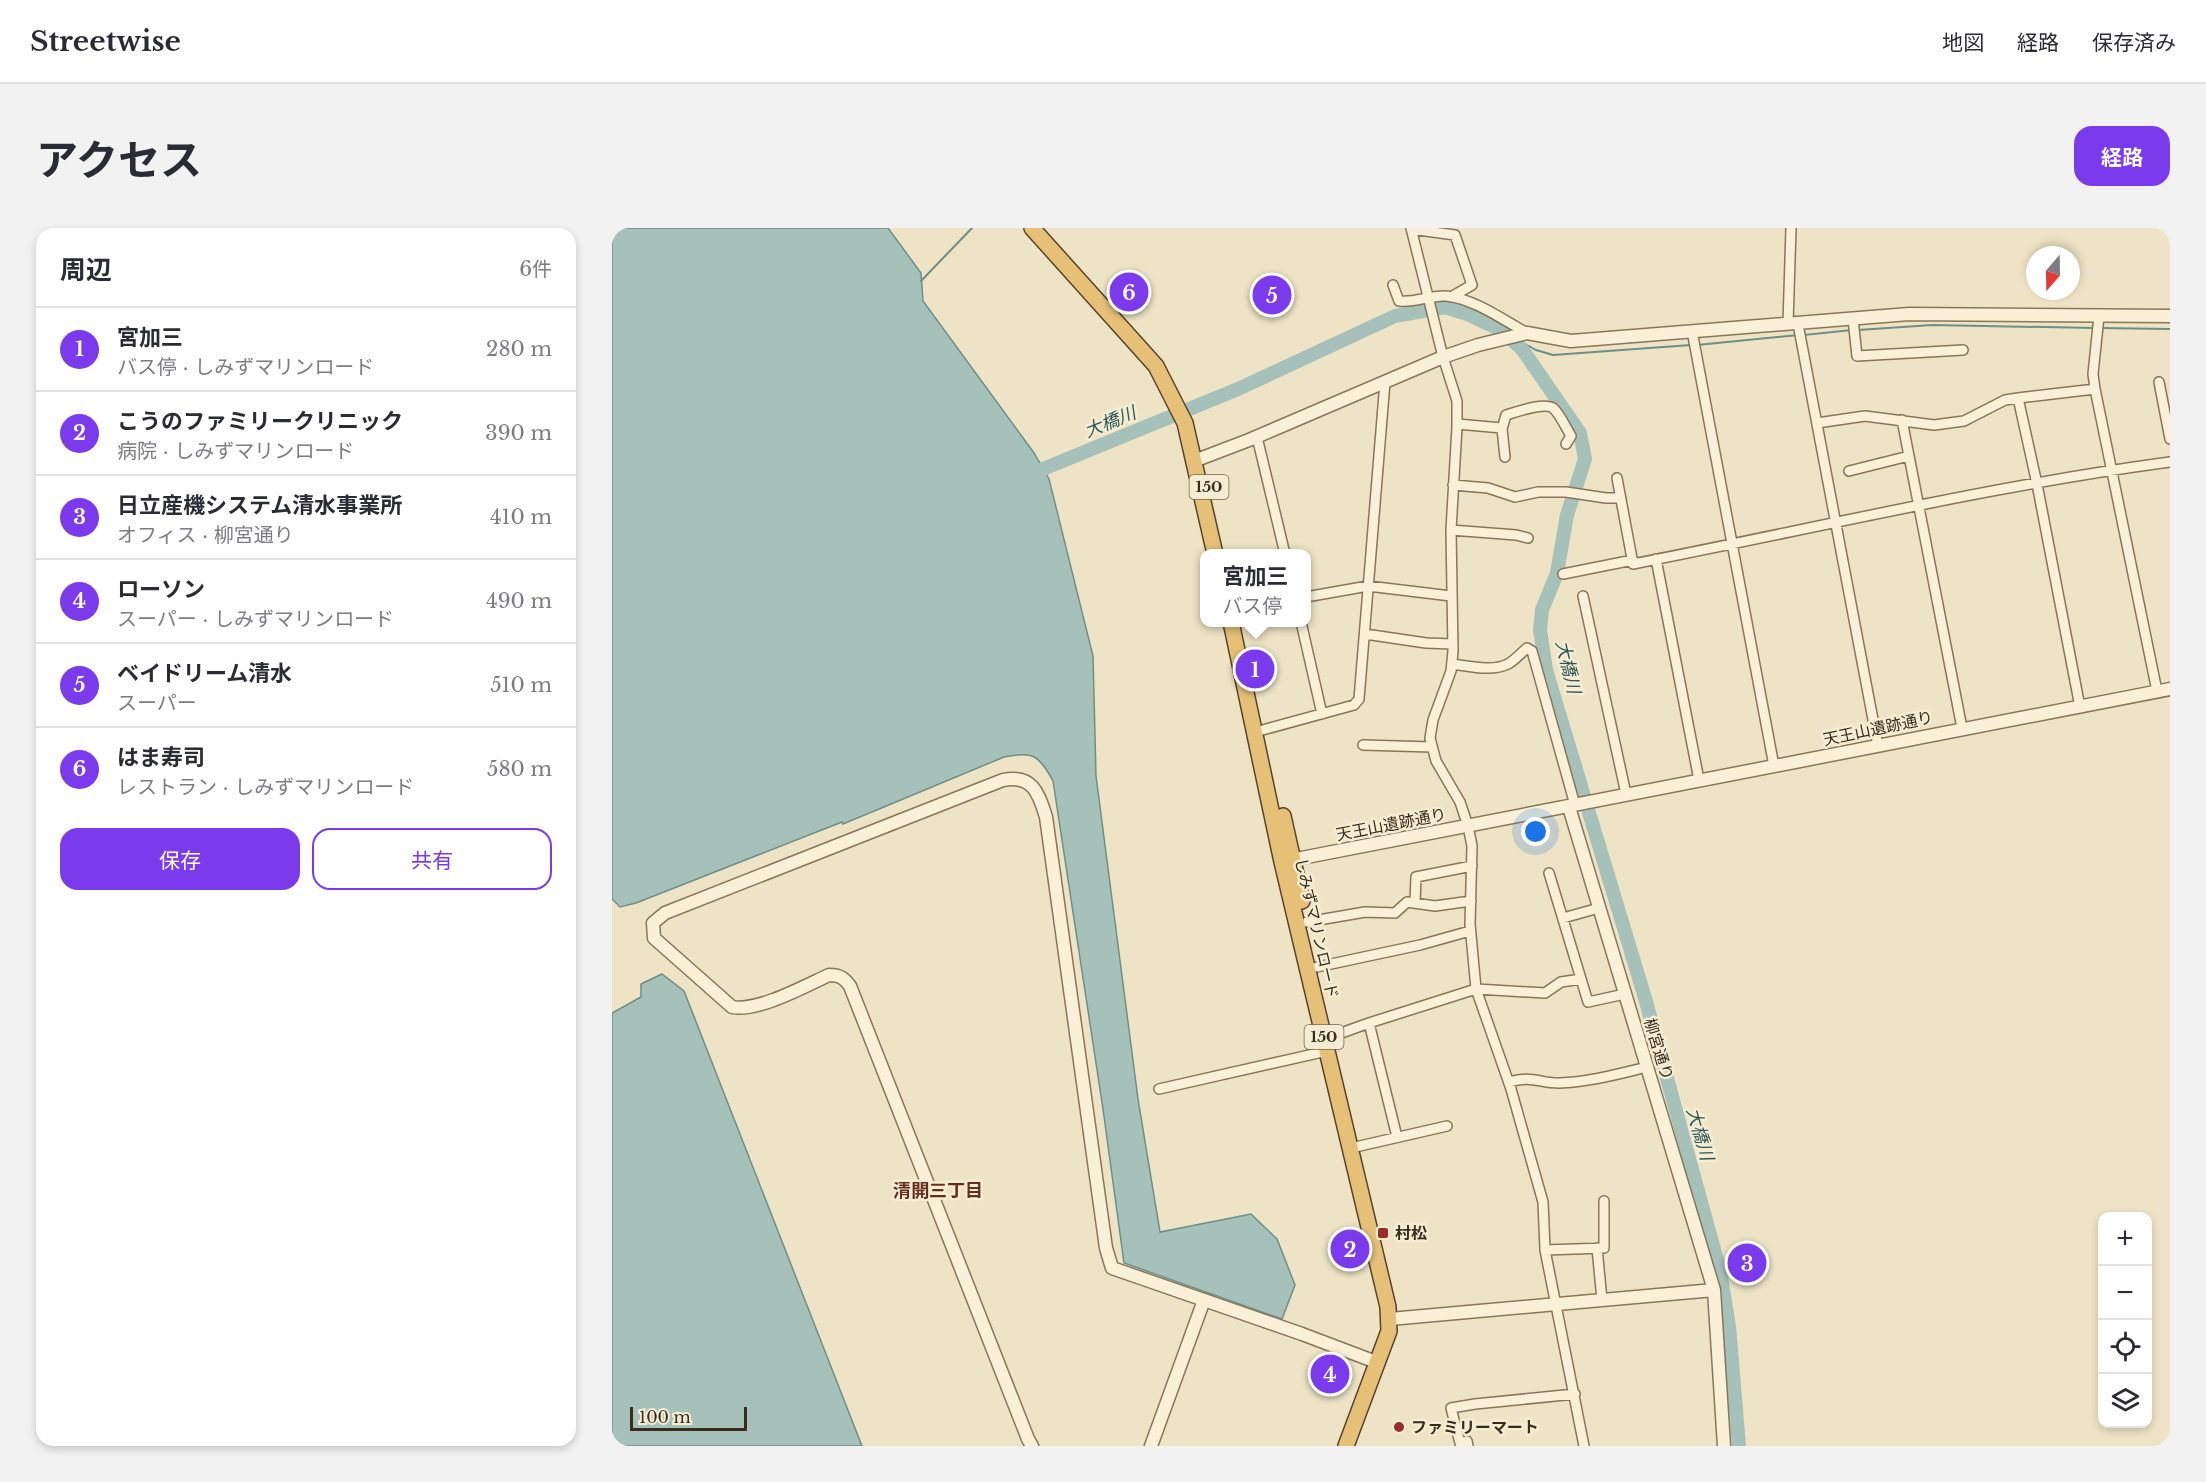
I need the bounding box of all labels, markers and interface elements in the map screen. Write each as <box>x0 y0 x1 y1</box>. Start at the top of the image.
text: Streetwise <box>30 24 181 59</box>
text: 地図 <box>1942 30 1984 56</box>
text: 経路 <box>2017 30 2059 56</box>
text: 保存済み <box>2092 30 2176 56</box>
button: 経路 <box>2074 126 2170 186</box>
text: アクセス <box>36 134 202 186</box>
north arrow <box>2026 246 2080 300</box>
text: 周辺 <box>60 254 112 286</box>
text: 6件 <box>519 257 552 281</box>
pin: 6 <box>1110 270 1148 314</box>
pin: 5 <box>1252 272 1292 318</box>
text: 宮加三 <box>117 324 183 351</box>
text: 1 <box>75 337 84 361</box>
text: 280 m <box>486 337 552 361</box>
text: バス停 · しみずマリンロード <box>117 355 374 379</box>
water label: 大橋川 <box>1081 401 1141 442</box>
text: こうのファミリークリニック <box>117 408 403 435</box>
text: 2 <box>73 421 86 445</box>
text: 390 m <box>485 421 552 445</box>
text: 病院 · しみずマリンロード <box>117 439 354 463</box>
road number: 150 <box>1190 475 1228 499</box>
text: 日立産機システム清水事業所 <box>117 492 402 519</box>
text: 3 <box>73 505 86 529</box>
text: 410 m <box>490 505 552 529</box>
text: オフィス · 柳宮通り <box>117 523 294 547</box>
popup <box>1200 549 1311 627</box>
text: 宮加三 <box>1222 563 1289 590</box>
text: ローソン <box>117 576 205 603</box>
text: 4 <box>73 589 86 613</box>
text: 490 m <box>486 589 552 613</box>
text: バス停 <box>1222 594 1282 618</box>
text: スーパー · しみずマリンロード <box>117 607 394 631</box>
water label: 大橋川 <box>1551 638 1585 698</box>
pin: 1 <box>1236 646 1274 692</box>
text: ベイドリーム清水 <box>117 660 292 687</box>
text: 5 <box>74 673 85 697</box>
text: 510 m <box>490 673 552 697</box>
text: スーパー <box>117 691 197 715</box>
street label: 天王山遺跡通り <box>1821 707 1935 749</box>
text: はま寿司 <box>117 744 205 771</box>
text: 6 <box>73 757 86 781</box>
text: 580 m <box>487 757 552 781</box>
text: レストラン · しみずマリンロード <box>117 775 414 799</box>
street label: 天王山遺跡通り <box>1334 803 1448 845</box>
your location <box>1521 817 1550 846</box>
button: 保存 <box>60 828 300 890</box>
button: 共有 <box>312 828 552 890</box>
street label: しみずマリンロード <box>1291 856 1343 1000</box>
street label: 柳宮通り <box>1640 1015 1678 1083</box>
road number: 150 <box>1304 1025 1344 1049</box>
water label: 大橋川 <box>1682 1105 1719 1165</box>
district label: 清開三丁目 <box>893 1180 983 1202</box>
map controls <box>2098 1212 2152 1428</box>
button: + <box>2098 1212 2152 1266</box>
place label: 村松 <box>1395 1223 1427 1243</box>
pin: 2 <box>1330 1226 1370 1272</box>
marker: 村松 <box>1376 1226 1390 1240</box>
pin: 3 <box>1728 1240 1766 1286</box>
button: − <box>2098 1266 2152 1320</box>
button: locate <box>2098 1320 2152 1374</box>
pin: 4 <box>1310 1352 1350 1396</box>
button: layers <box>2098 1374 2152 1428</box>
scale bar <box>630 1404 747 1432</box>
text: 100 m <box>639 1407 691 1427</box>
place label: ファミリーマート <box>1411 1417 1539 1437</box>
marker: ファミリーマート <box>1392 1420 1406 1434</box>

